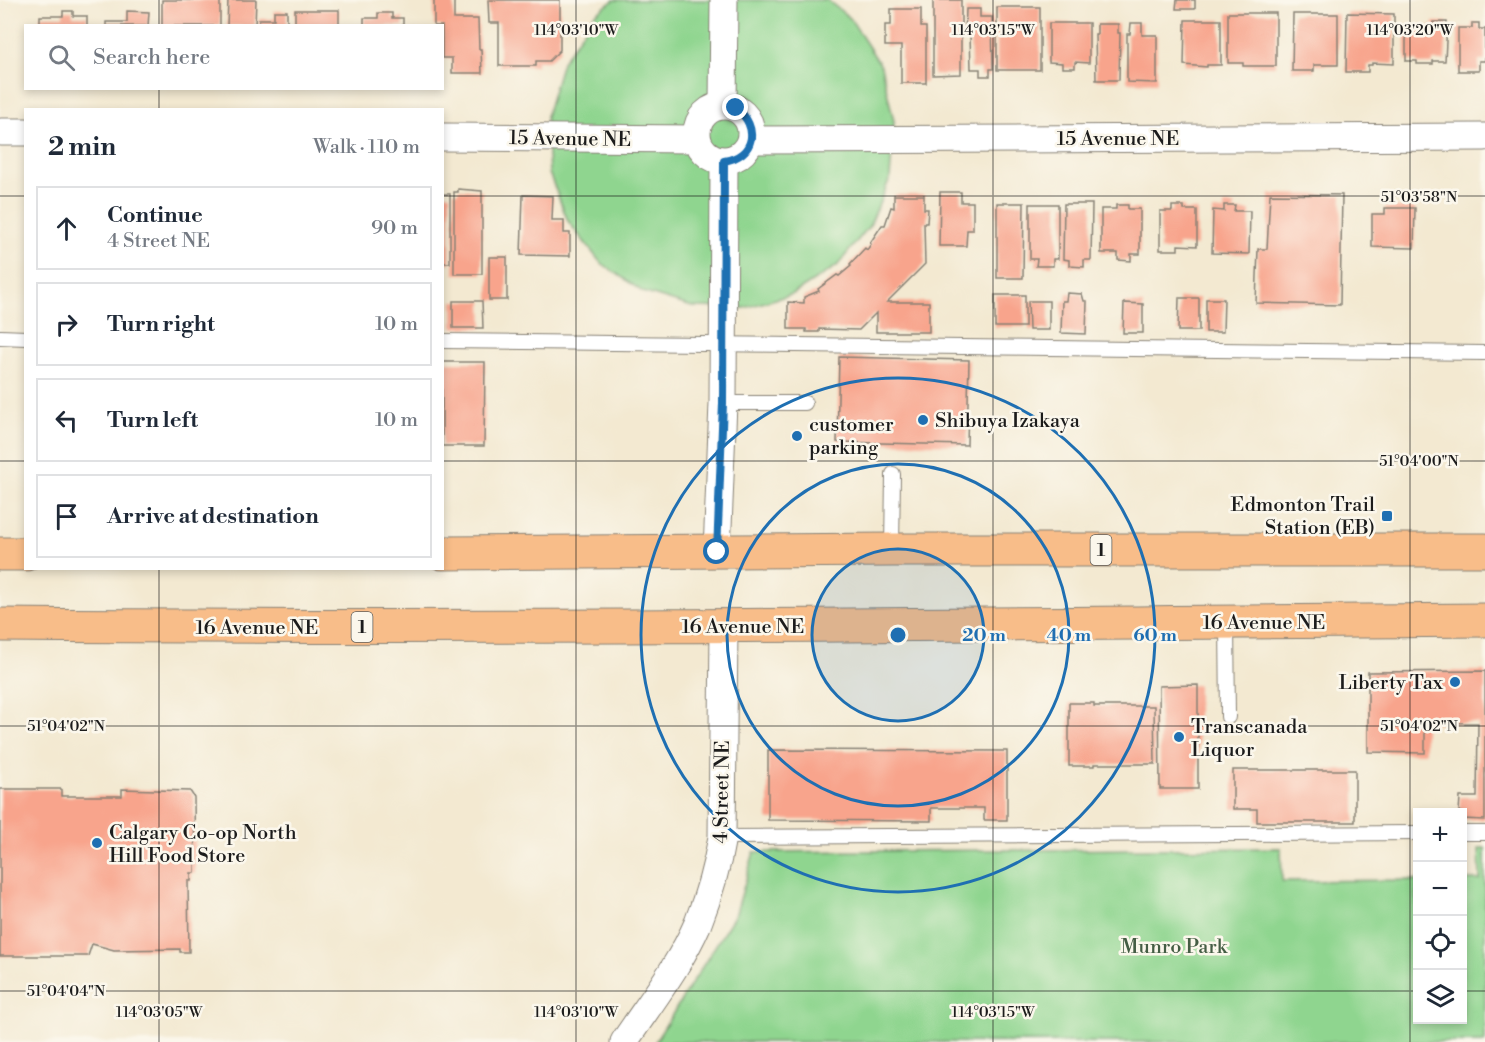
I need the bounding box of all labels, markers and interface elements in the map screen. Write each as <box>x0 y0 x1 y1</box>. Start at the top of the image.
text: 114°03'10"W <box>534 21 619 40</box>
text: 114°03'15"W <box>951 21 1035 40</box>
text: 114°03'20"W <box>1367 21 1454 40</box>
search box <box>24 24 444 90</box>
icon: search <box>45 41 78 74</box>
text: Search here <box>93 44 210 71</box>
route end <box>722 94 748 120</box>
street label: 15 Avenue NE <box>509 126 631 153</box>
street label: 15 Avenue NE <box>1057 127 1179 152</box>
text: 2 min <box>48 131 116 163</box>
text: Walk · 110 m <box>313 135 420 160</box>
text: 51°03'58"N <box>1381 188 1457 207</box>
text: Continue <box>107 202 203 229</box>
icon: ahead <box>50 212 83 245</box>
text: 90 m <box>371 216 418 241</box>
text: 4 Street NE <box>107 229 210 254</box>
icon: right <box>50 308 83 341</box>
text: Turn right <box>107 311 215 338</box>
text: 10 m <box>375 312 418 337</box>
icon: left <box>50 404 83 437</box>
text: Turn left <box>107 407 198 434</box>
text: 10 m <box>375 408 418 433</box>
place label: Shibuya Izakaya <box>935 409 1081 434</box>
place label: customer parking <box>809 413 894 461</box>
marker: Shibuya Izakaya <box>916 413 930 427</box>
marker: customer parking <box>790 429 804 443</box>
text: 51°04'00"N <box>1379 452 1459 471</box>
place label: Edmonton Trail Station (EB) <box>1231 493 1375 541</box>
icon: arrive <box>50 500 83 533</box>
text: Arrive at destination <box>107 503 319 530</box>
marker: Edmonton Trail Station (EB) <box>1380 509 1394 523</box>
road number: 1 <box>1090 535 1112 565</box>
route start <box>703 538 729 564</box>
street label: 16 Avenue NE <box>1203 611 1325 636</box>
road number: 1 <box>352 612 372 642</box>
street label: 16 Avenue NE <box>682 615 804 640</box>
street label: 16 Avenue NE <box>196 616 318 641</box>
text: 20 m <box>962 624 1006 647</box>
text: 40 m <box>1047 624 1092 647</box>
text: 60 m <box>1133 624 1177 647</box>
centre of rings <box>888 625 908 645</box>
place label: Liberty Tax <box>1338 671 1444 696</box>
marker: Liberty Tax <box>1448 675 1462 689</box>
place label: Transcanada Liquor <box>1191 715 1308 763</box>
text: 51°04'02"N <box>27 717 105 736</box>
text: 51°04'02"N <box>1380 717 1458 736</box>
marker: Transcanada Liquor <box>1172 730 1186 744</box>
street label: 4 Street NE <box>709 740 736 844</box>
map controls <box>1413 808 1467 1024</box>
button: + <box>1413 808 1467 862</box>
place label: Calgary Co-op North Hill Food Store <box>109 821 297 869</box>
marker: Calgary Co-op North Hill Food Store <box>90 836 104 850</box>
button: − <box>1413 862 1467 916</box>
button: locate <box>1413 916 1467 970</box>
park label: Munro Park <box>1121 935 1229 960</box>
button: layers <box>1413 970 1467 1024</box>
text: 51°04'04"N <box>27 982 105 1001</box>
text: 114°03'05"W <box>116 1003 203 1022</box>
text: 114°03'10"W <box>534 1003 619 1022</box>
text: 114°03'15"W <box>951 1003 1035 1022</box>

